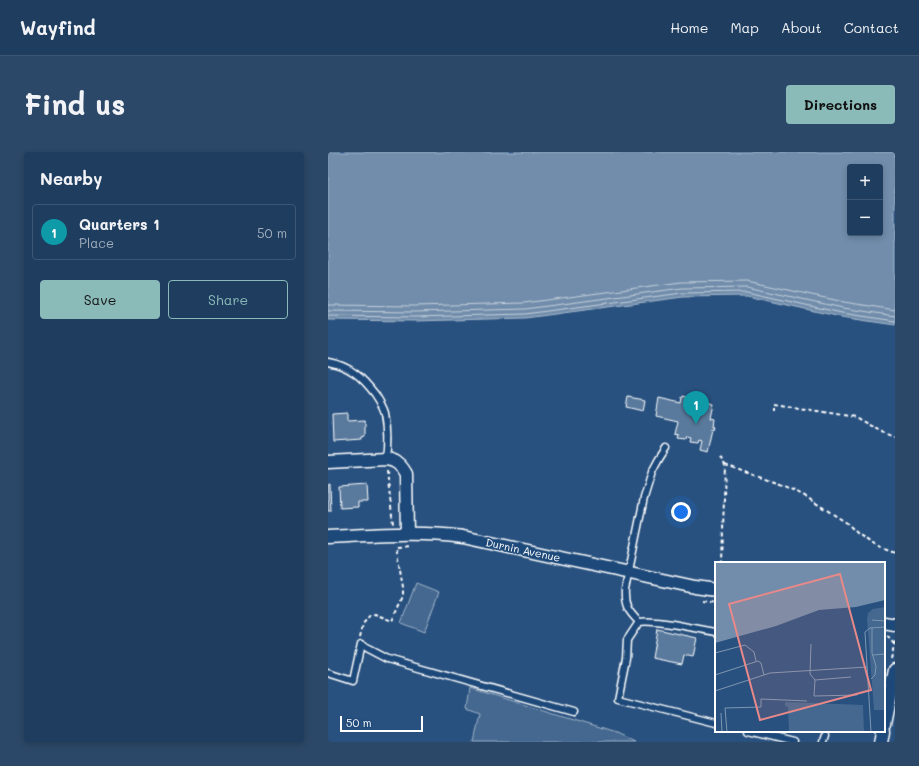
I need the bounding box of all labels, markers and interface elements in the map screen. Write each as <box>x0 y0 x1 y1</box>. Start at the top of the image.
text: Wayfind <box>20 15 96 40</box>
text: Home <box>670 18 708 37</box>
text: Map <box>730 18 759 37</box>
text: About <box>781 18 822 37</box>
text: Contact <box>844 18 899 37</box>
button: Directions <box>786 85 895 124</box>
text: Find us <box>24 86 125 122</box>
map controls <box>847 164 883 236</box>
button: + <box>847 164 883 200</box>
text: Nearby <box>40 167 102 189</box>
button: − <box>847 200 883 236</box>
text: Quarters 1 <box>79 214 160 234</box>
text: 1 <box>51 224 57 241</box>
text: 50 m <box>257 224 287 241</box>
text: Place <box>79 234 114 251</box>
button: Save <box>40 280 160 319</box>
button: Share <box>168 280 288 319</box>
pin: 1 <box>683 391 709 424</box>
your location <box>671 502 691 522</box>
street label: Durnin Avenue <box>484 534 562 565</box>
inset map <box>715 562 885 732</box>
scale bar <box>340 714 423 733</box>
text: 50 m <box>346 715 372 730</box>

